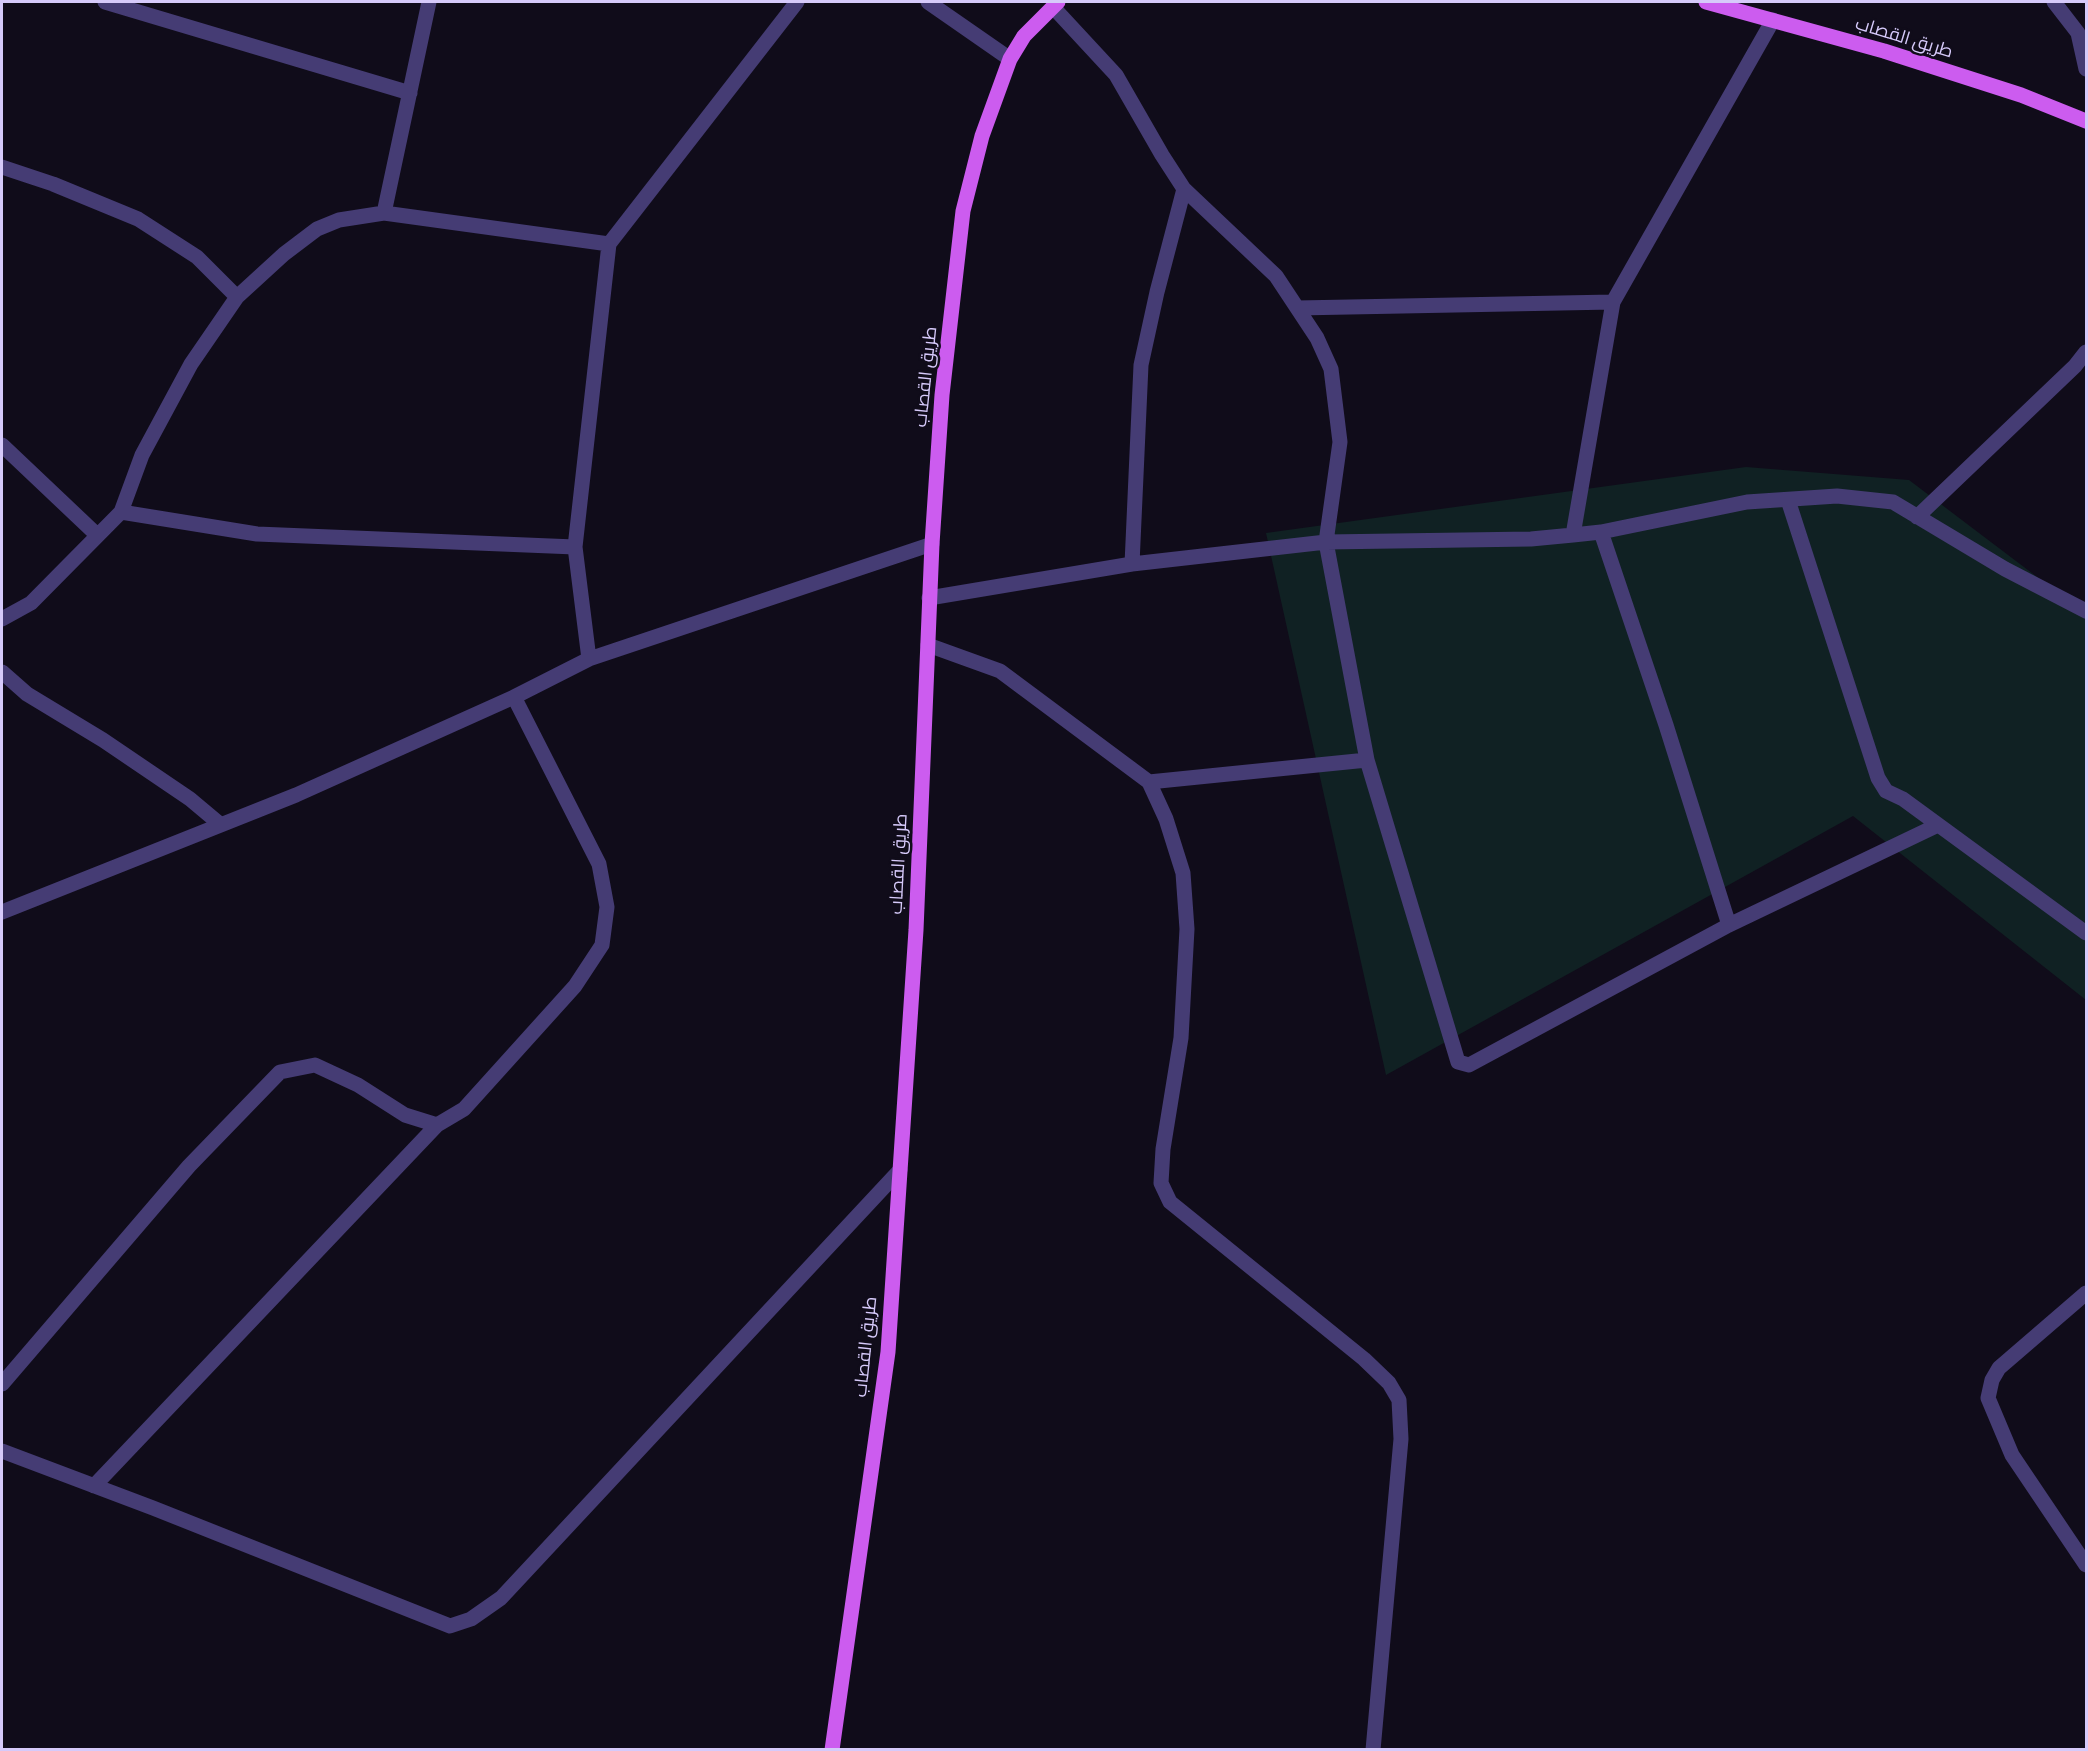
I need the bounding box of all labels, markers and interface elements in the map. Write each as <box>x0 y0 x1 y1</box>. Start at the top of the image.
street label: طريق القصاب <box>1852 13 1956 63</box>
street label: طريق القصاب <box>910 326 942 428</box>
street label: طريق القصاب <box>886 813 912 915</box>
street label: طريق القصاب <box>850 1296 882 1398</box>

